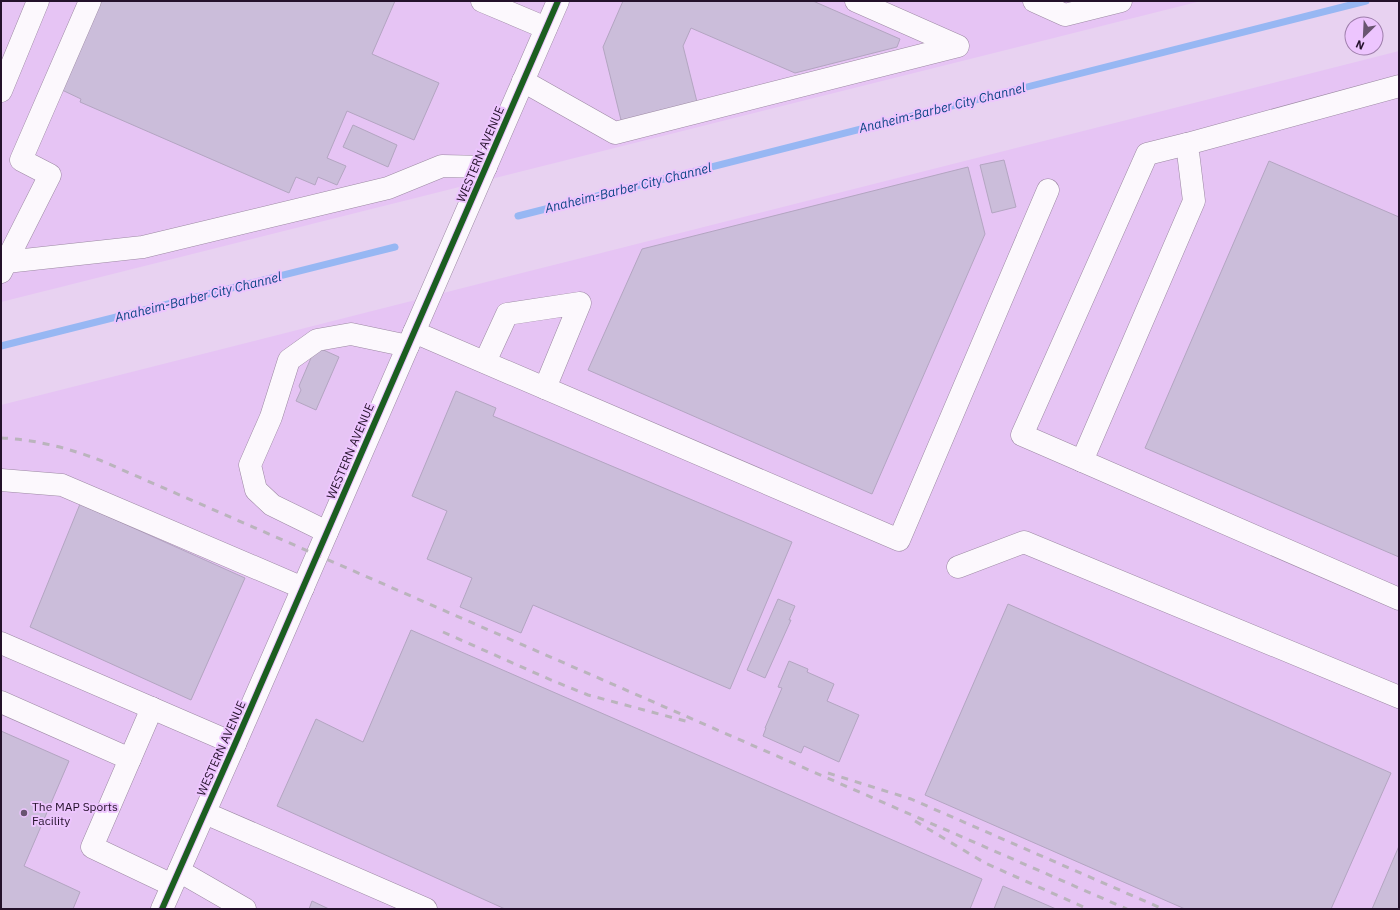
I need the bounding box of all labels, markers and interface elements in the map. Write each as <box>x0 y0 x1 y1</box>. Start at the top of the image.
north arrow <box>1344 16 1384 56</box>
text: N <box>1353 37 1366 53</box>
water label: Anaheim-Barber City Channel <box>856 79 1028 137</box>
street label: WESTERN AVENUE <box>453 104 507 204</box>
water label: Anaheim-Barber City Channel <box>542 159 714 217</box>
water label: Anaheim-Barber City Channel <box>112 268 284 326</box>
street label: WESTERN AVENUE <box>323 401 377 501</box>
street label: WESTERN AVENUE <box>193 698 249 798</box>
place label: The MAP Sports Facility <box>32 799 118 828</box>
marker: The MAP Sports Facility <box>19 808 29 818</box>

